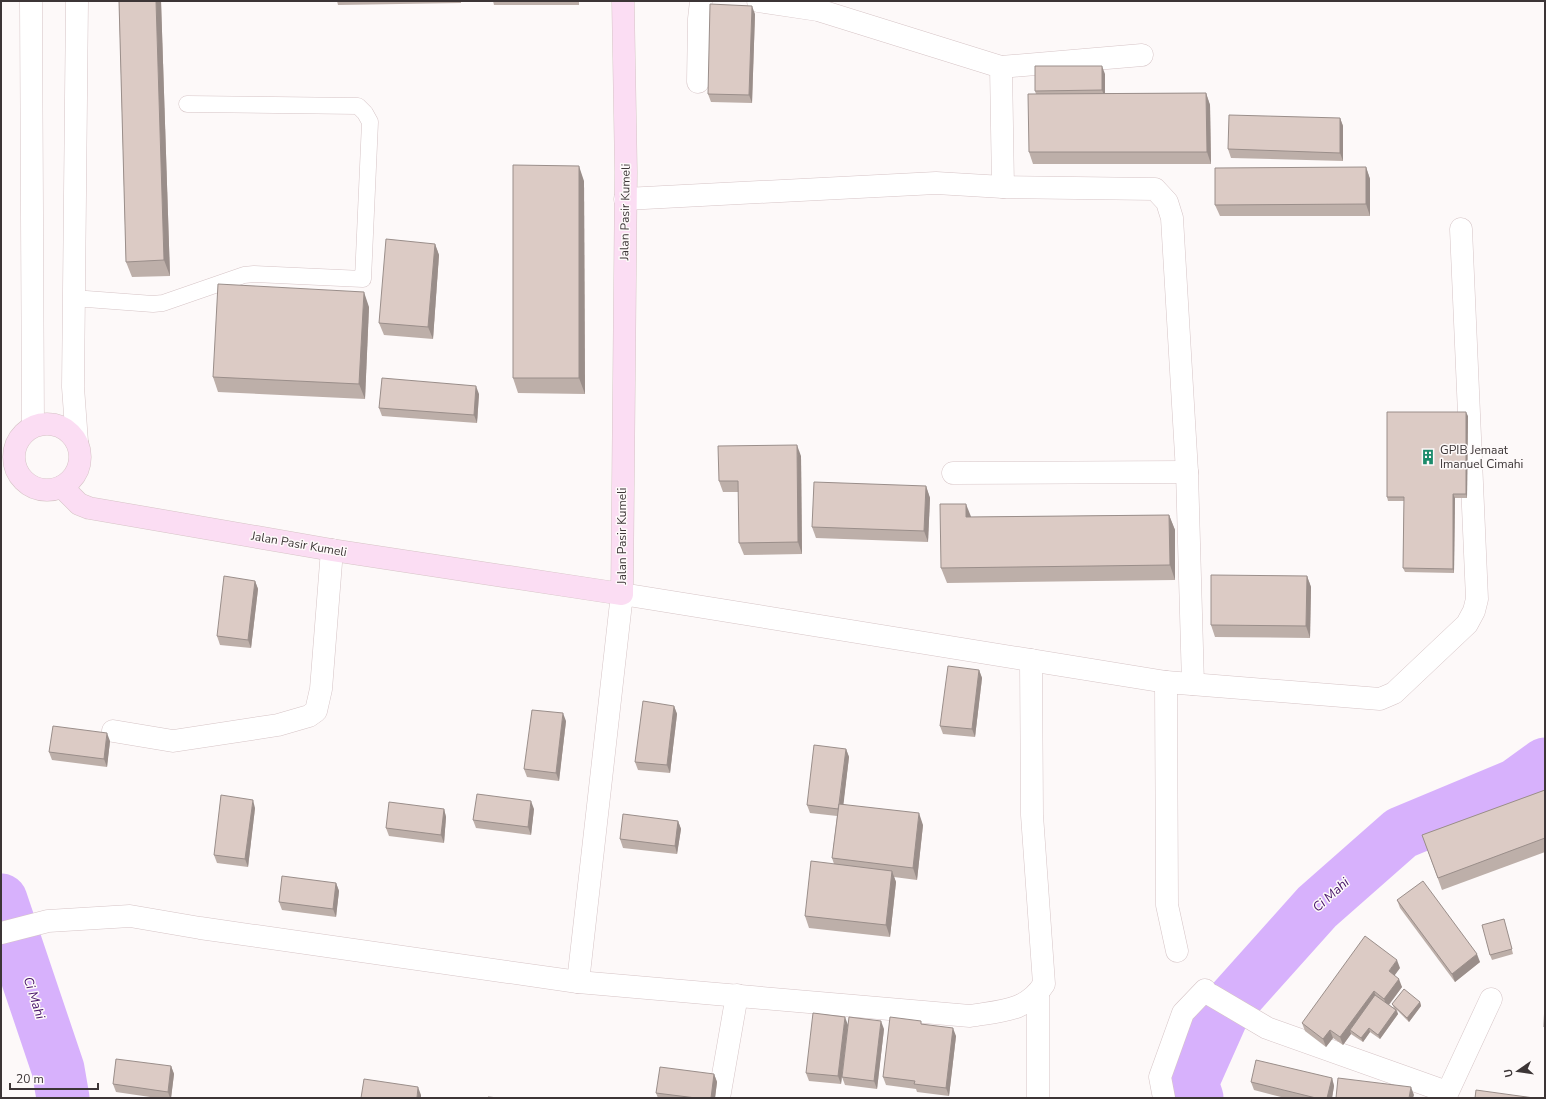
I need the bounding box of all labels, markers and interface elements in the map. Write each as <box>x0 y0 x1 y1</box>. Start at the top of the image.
street label: Jalan Pasir Kumeli <box>616 163 634 262</box>
place label: GPIB Jemaat Imanuel Cimahi <box>1440 442 1523 472</box>
building icon: GPIB Jemaat Imanuel Cimahi <box>1419 448 1437 466</box>
street label: Jalan Pasir Kumeli <box>614 488 630 585</box>
street label: Jalan Pasir Kumeli <box>249 528 348 560</box>
water label: Ci Mahi <box>1309 873 1354 916</box>
water label: Ci Mahi <box>19 975 50 1022</box>
north arrow <box>1498 1051 1538 1091</box>
scale bar <box>10 1065 98 1091</box>
text: U <box>1501 1067 1517 1079</box>
text: 20 m <box>16 1071 44 1087</box>

